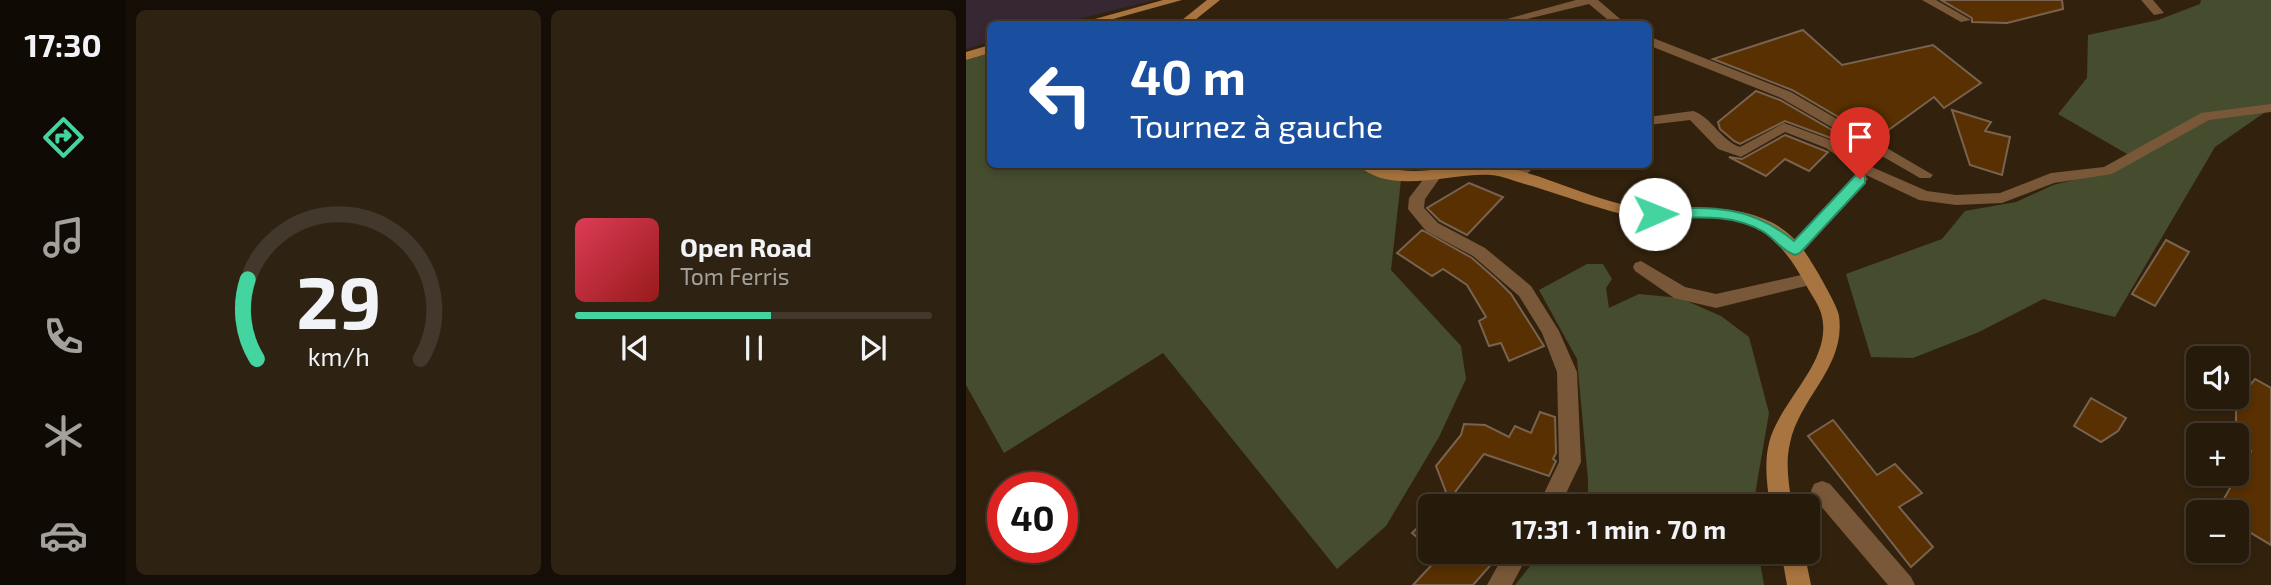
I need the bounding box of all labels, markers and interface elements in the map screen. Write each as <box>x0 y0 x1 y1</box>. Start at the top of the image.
text: 17:30 <box>24 25 102 63</box>
text: 40 m <box>1130 46 1246 105</box>
icon: left <box>1015 49 1106 140</box>
text: Tournez à gauche <box>1130 106 1383 144</box>
pin <box>1830 107 1890 179</box>
icon: directions <box>39 113 88 162</box>
icon: arrive <box>1841 118 1879 156</box>
position arrow <box>1618 177 1692 251</box>
icon: music <box>39 213 88 262</box>
text: Open Road <box>680 231 812 262</box>
text: 29 <box>296 256 381 344</box>
text: Tom Ferris <box>680 262 789 290</box>
icon: phone <box>39 312 88 361</box>
icon: previous <box>616 329 654 367</box>
icon: pause <box>735 329 773 367</box>
icon: next <box>854 329 892 367</box>
text: km/h <box>307 340 370 370</box>
map controls <box>2186 346 2249 563</box>
button: sound <box>2186 346 2249 409</box>
icon: climate <box>39 411 88 460</box>
button: + <box>2186 423 2249 486</box>
speed limit sign: 40 <box>987 472 1078 563</box>
button: − <box>2186 500 2249 563</box>
icon: car <box>39 511 88 560</box>
text: 17:31 · 1 min · 70 m <box>1512 513 1726 544</box>

